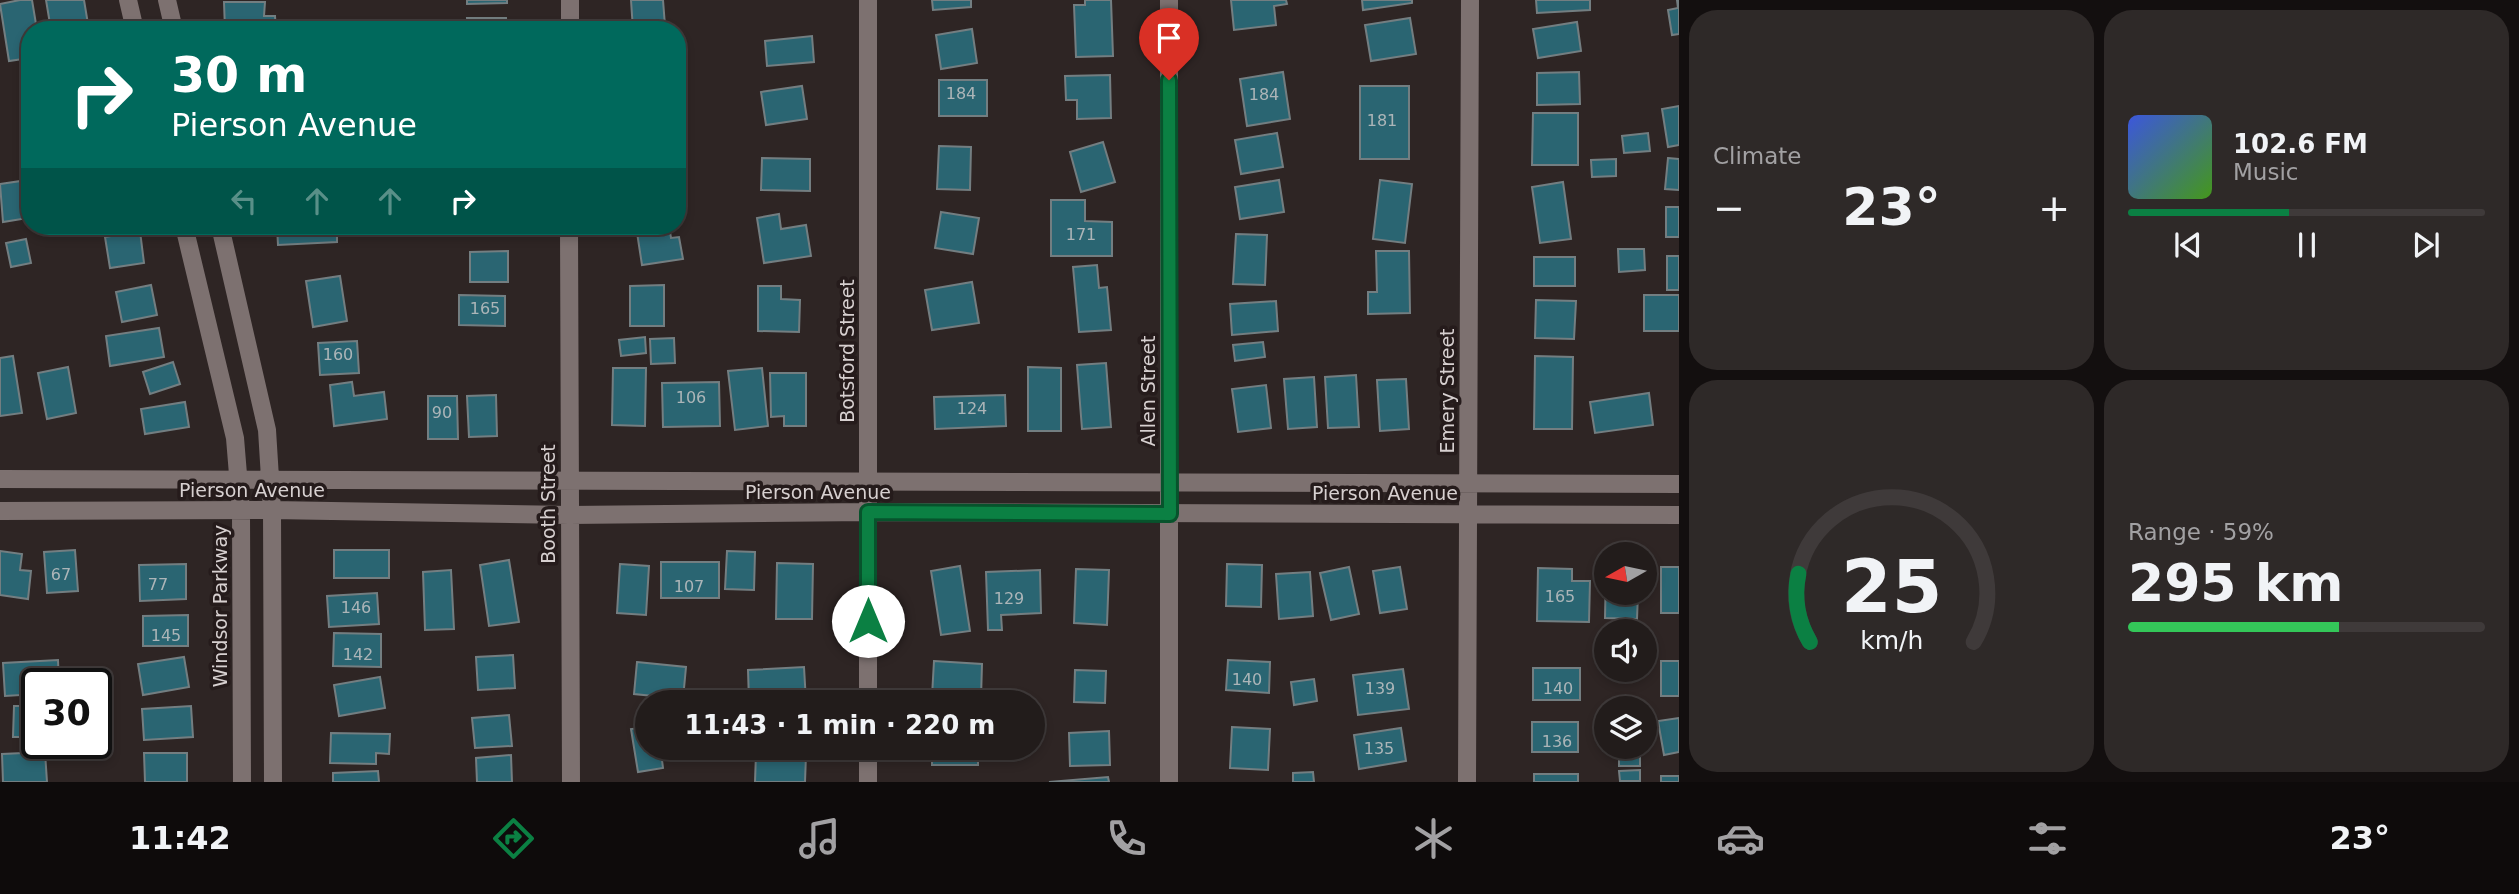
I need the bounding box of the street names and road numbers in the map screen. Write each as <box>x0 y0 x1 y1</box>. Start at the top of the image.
street label: Botsford Street <box>836 279 858 423</box>
street label: Emery Street <box>1436 328 1458 454</box>
street label: Allen Street <box>1137 335 1159 447</box>
street label: Booth Street <box>537 444 559 564</box>
street label: Pierson Avenue <box>179 479 325 501</box>
street label: Pierson Avenue <box>745 481 891 503</box>
street label: Pierson Avenue <box>1312 482 1458 504</box>
street label: Windsor Parkway <box>209 525 231 687</box>

